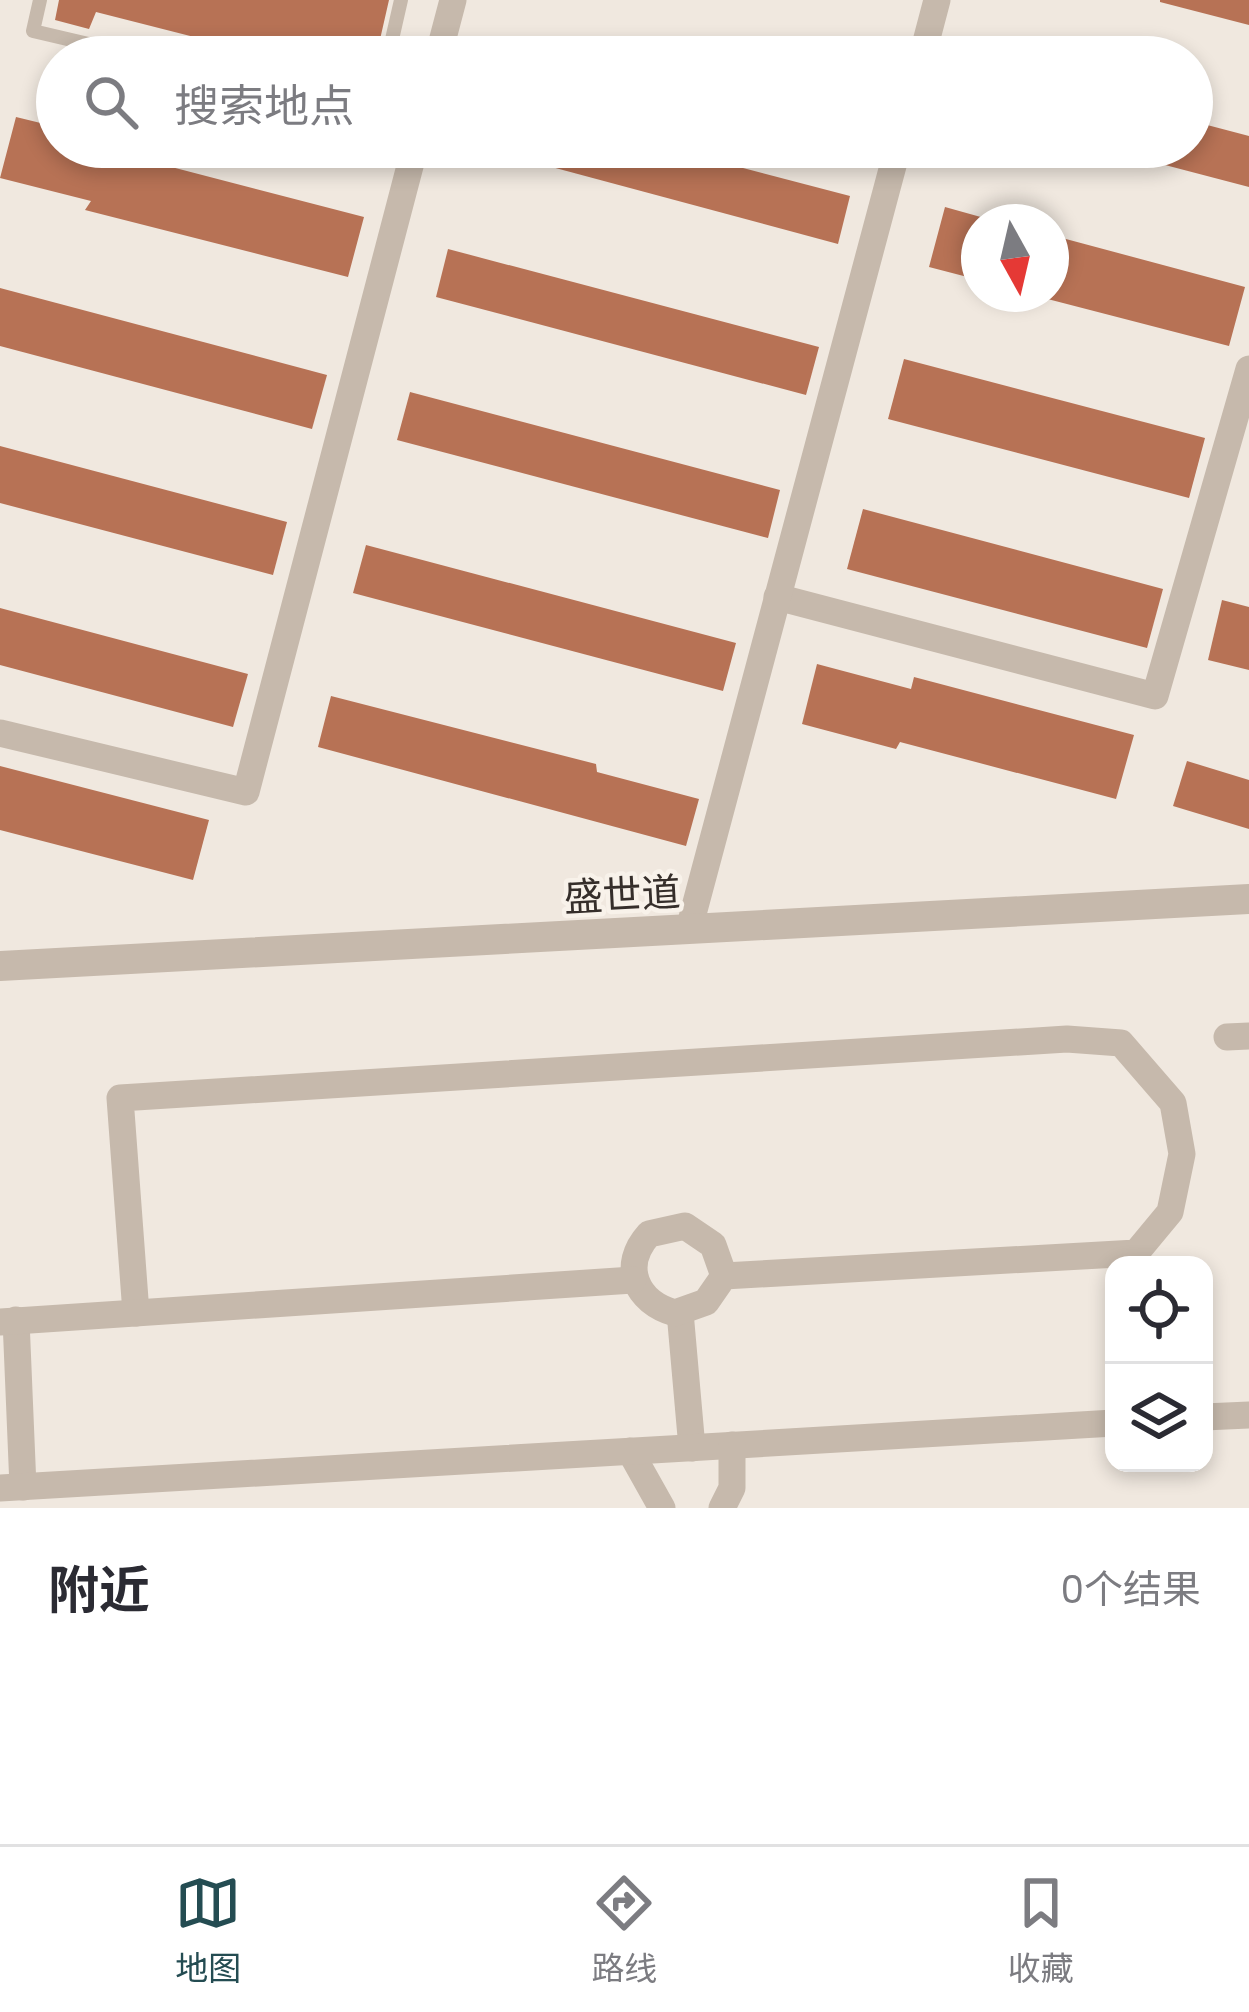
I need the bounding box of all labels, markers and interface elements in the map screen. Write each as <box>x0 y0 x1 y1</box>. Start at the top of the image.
search box <box>36 36 1213 168</box>
icon: search <box>78 69 144 135</box>
text: 搜索地点 <box>174 77 354 131</box>
north arrow <box>961 204 1069 312</box>
street label: 盛世道 <box>562 866 682 920</box>
map controls <box>1105 1256 1213 1472</box>
button: locate <box>1105 1256 1213 1364</box>
button: layers <box>1105 1364 1213 1472</box>
text: 附近 <box>48 1557 150 1618</box>
text: 0个结果 <box>1060 1564 1201 1611</box>
tab: 地图 <box>175 1870 241 1990</box>
tab: 路线 <box>591 1870 657 1990</box>
tab: 收藏 <box>1008 1870 1074 1990</box>

